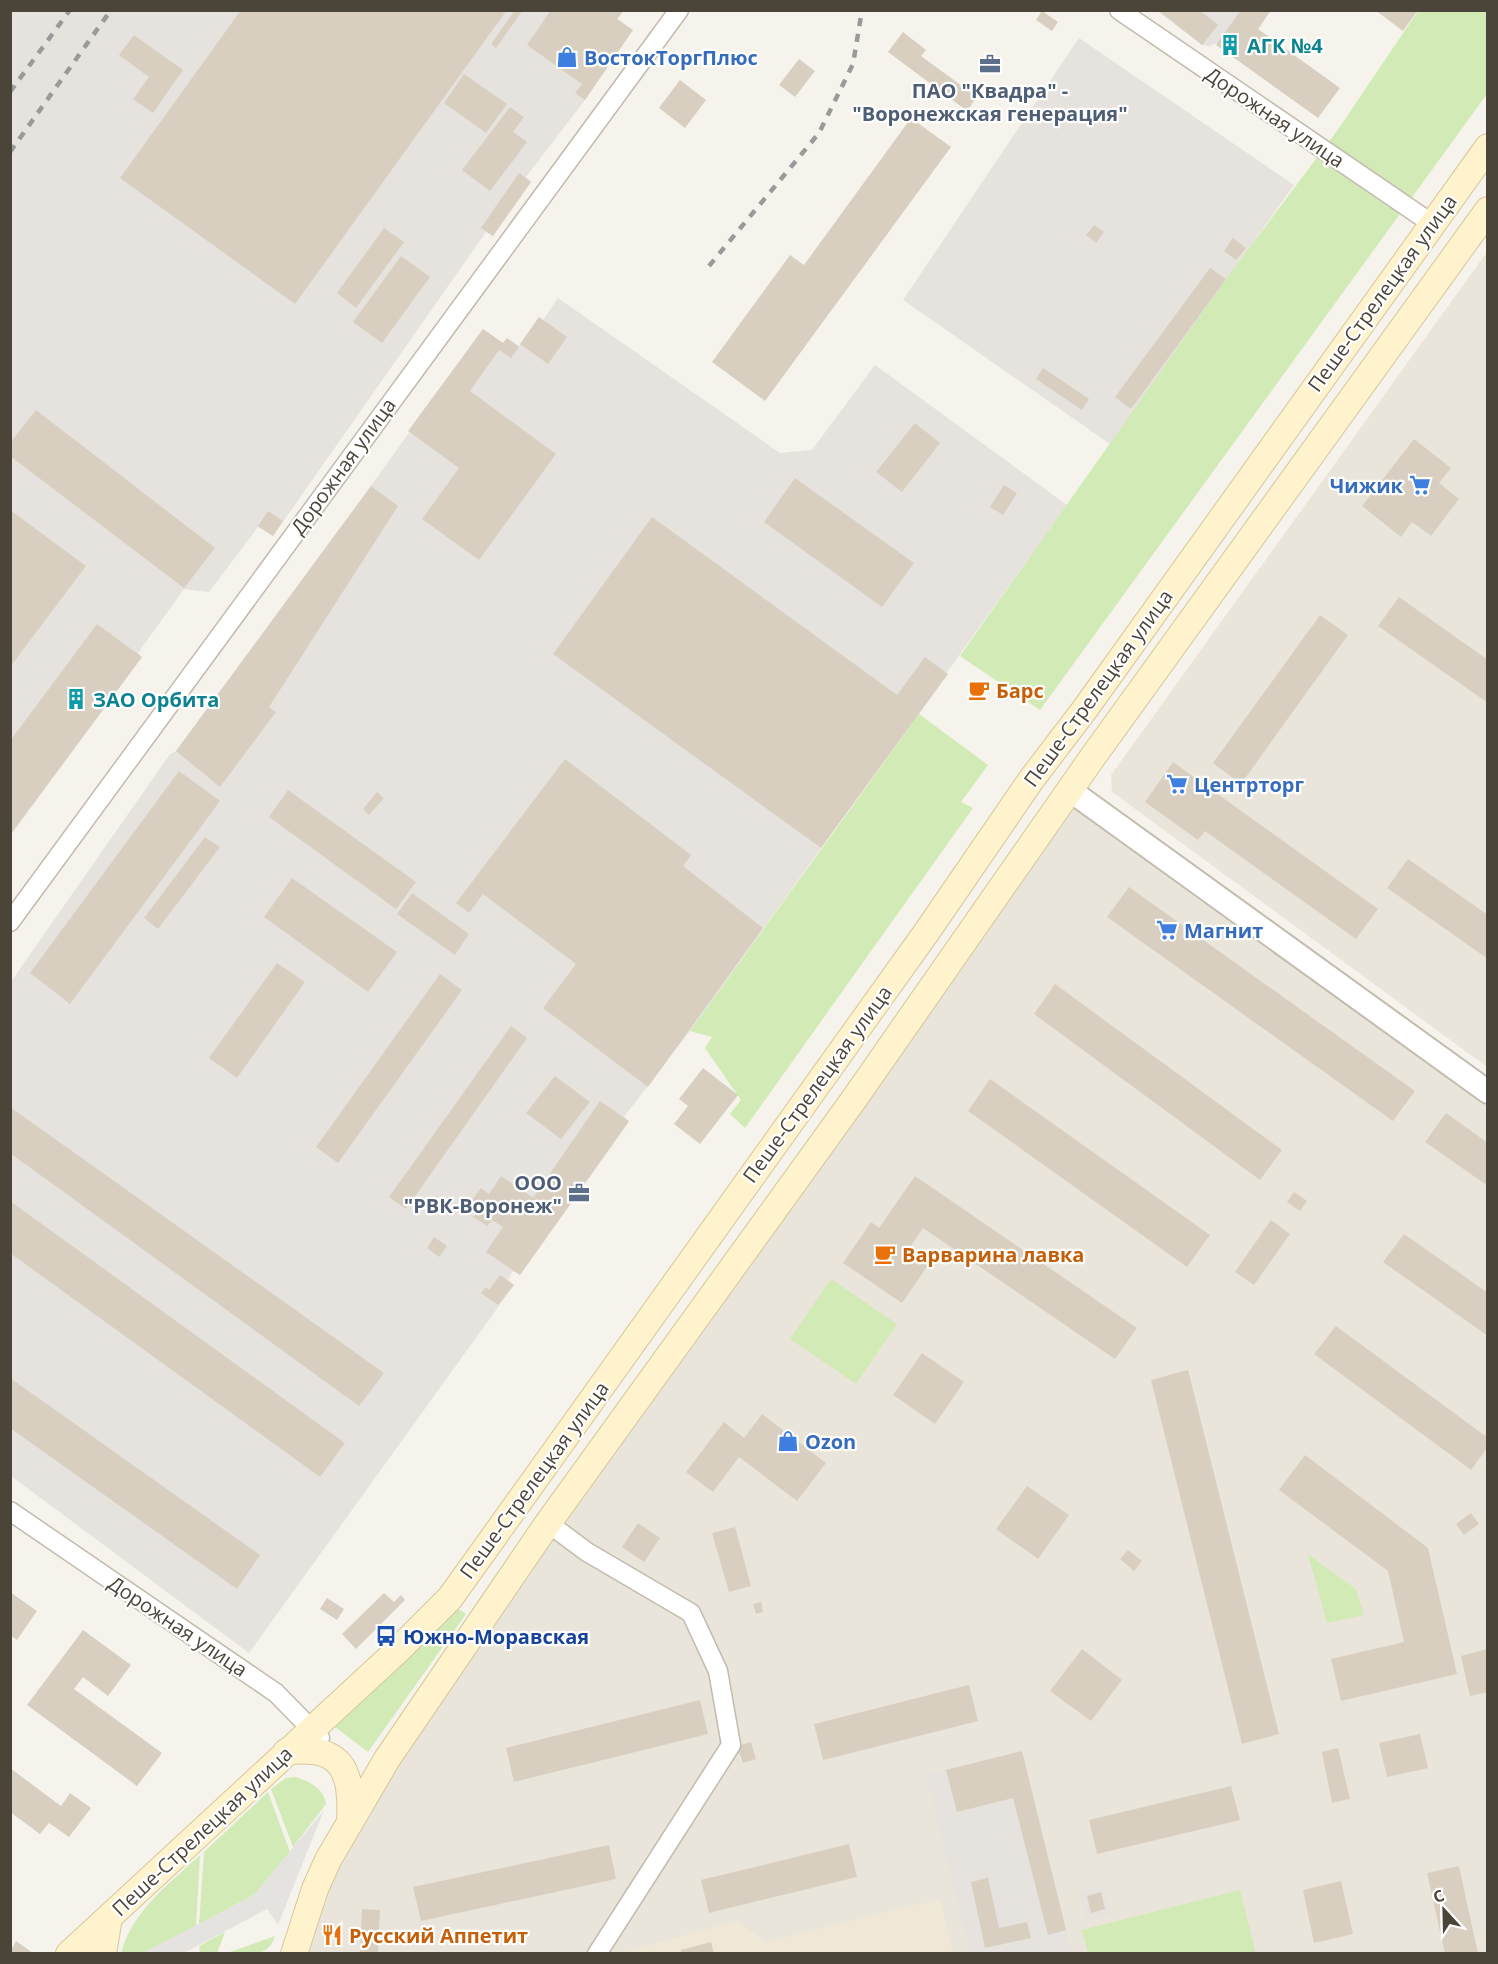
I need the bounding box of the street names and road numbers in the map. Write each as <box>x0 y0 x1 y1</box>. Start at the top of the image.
street label: Дорожная улица <box>1200 60 1350 174</box>
street label: Пеше-Стрелецкая улица <box>1301 189 1463 397</box>
street label: Дорожная улица <box>284 392 402 540</box>
street label: Пеше-Стрелецкая улица <box>1017 584 1179 792</box>
street label: Пеше-Стрелецкая улица <box>736 980 898 1188</box>
street label: Пеше-Стрелецкая улица <box>453 1376 615 1584</box>
street label: Дорожная улица <box>103 1569 253 1683</box>
street label: Пеше-Стрелецкая улица <box>106 1740 298 1922</box>

